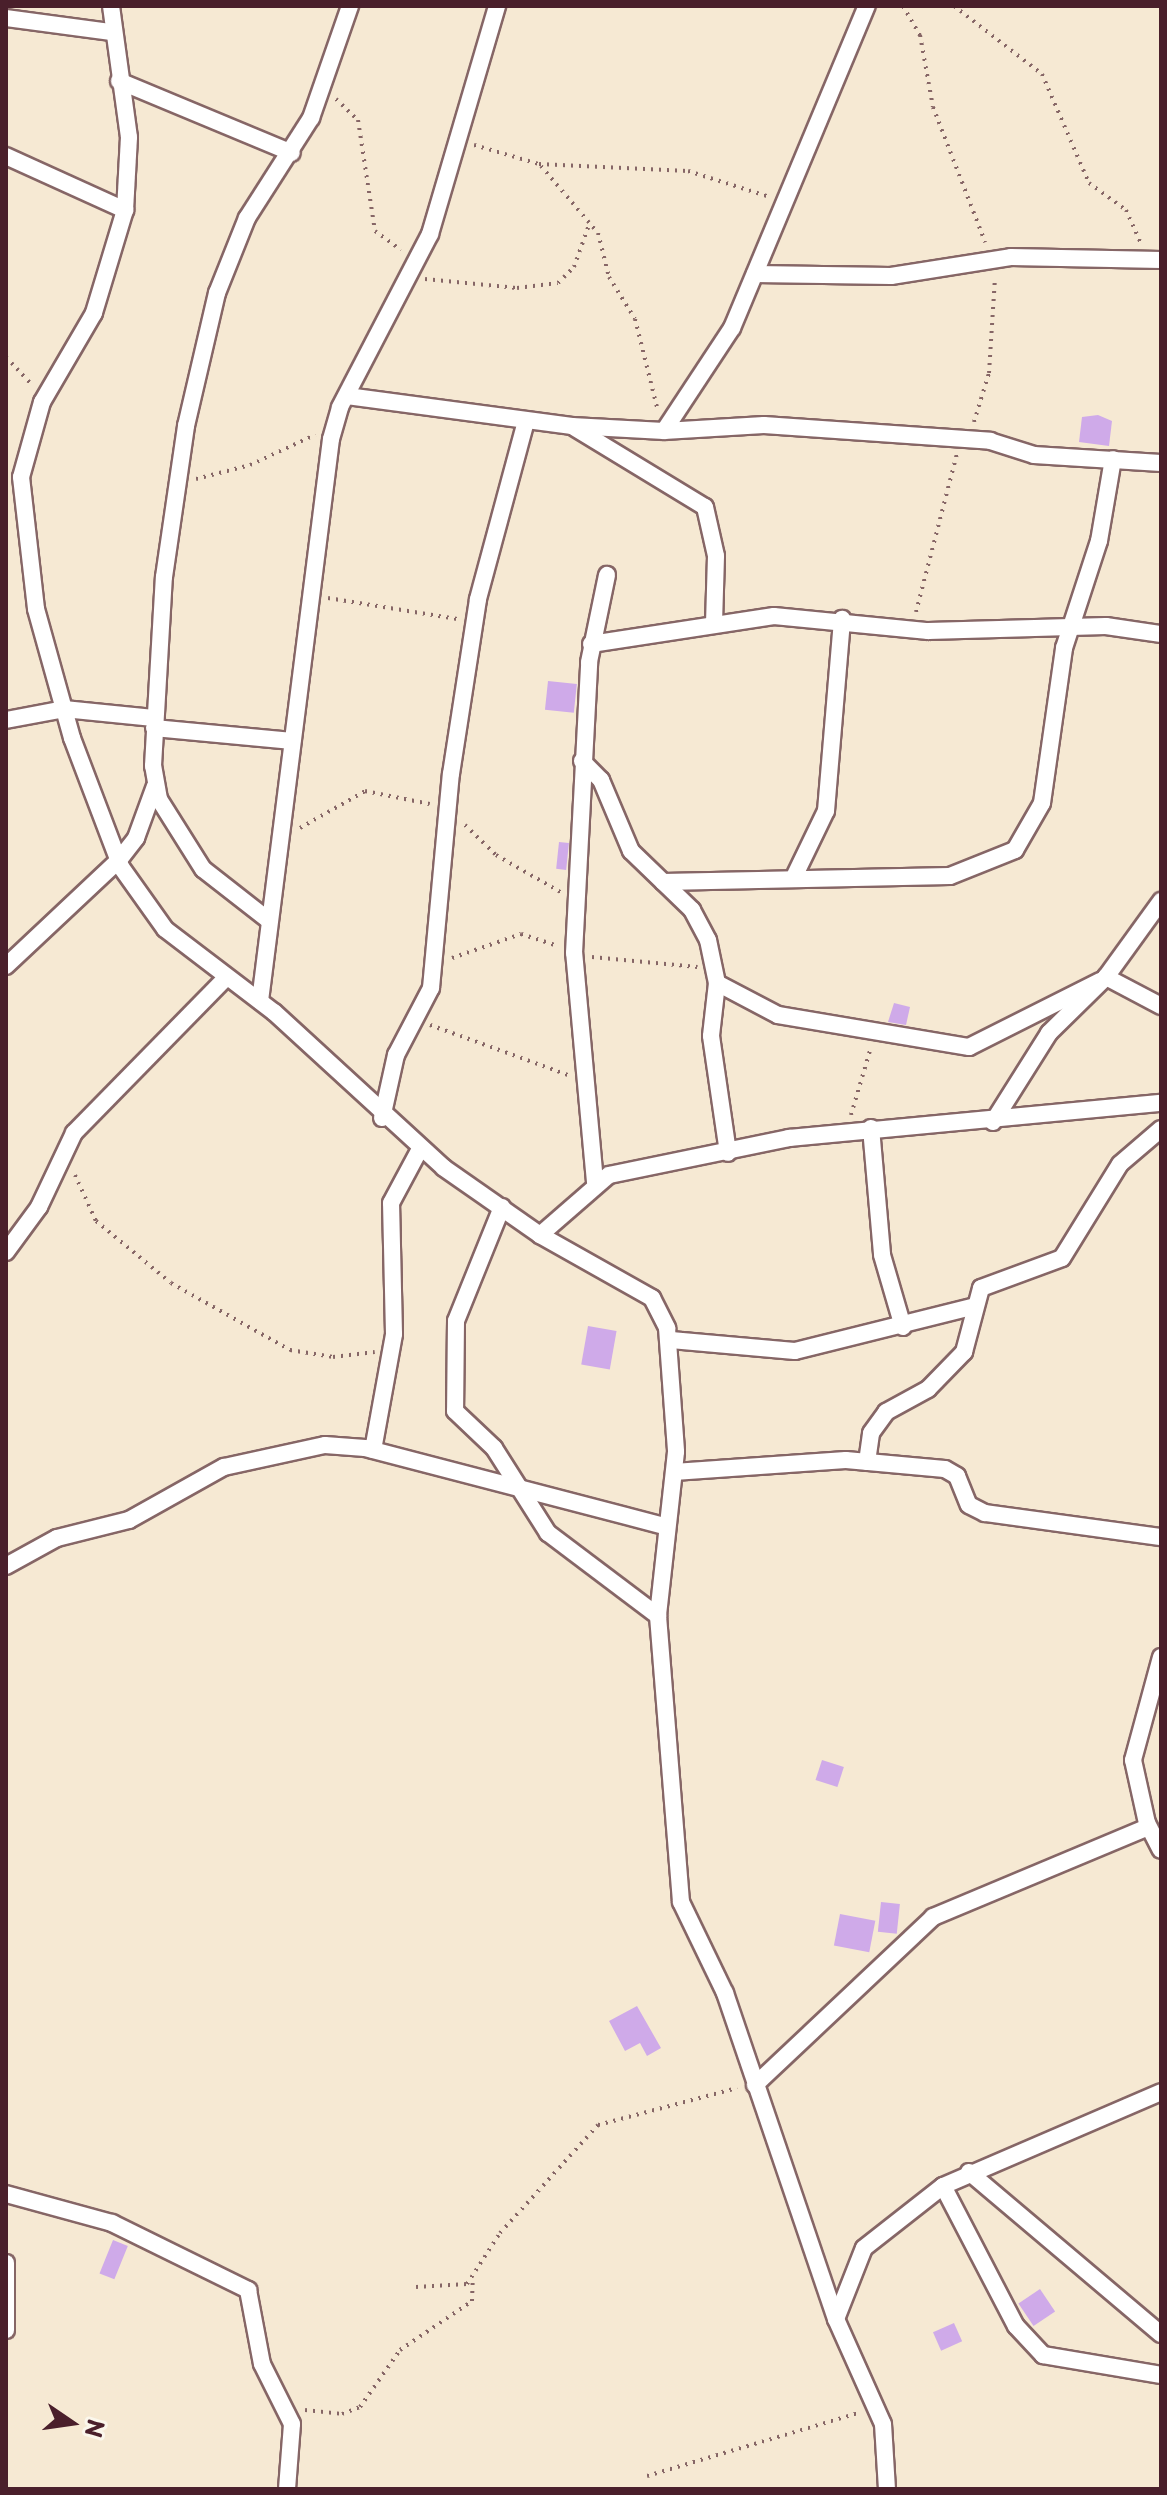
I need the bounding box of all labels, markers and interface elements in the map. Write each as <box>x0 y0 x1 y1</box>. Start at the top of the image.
north arrow <box>32 2383 112 2463</box>
text: N <box>78 2416 114 2441</box>

